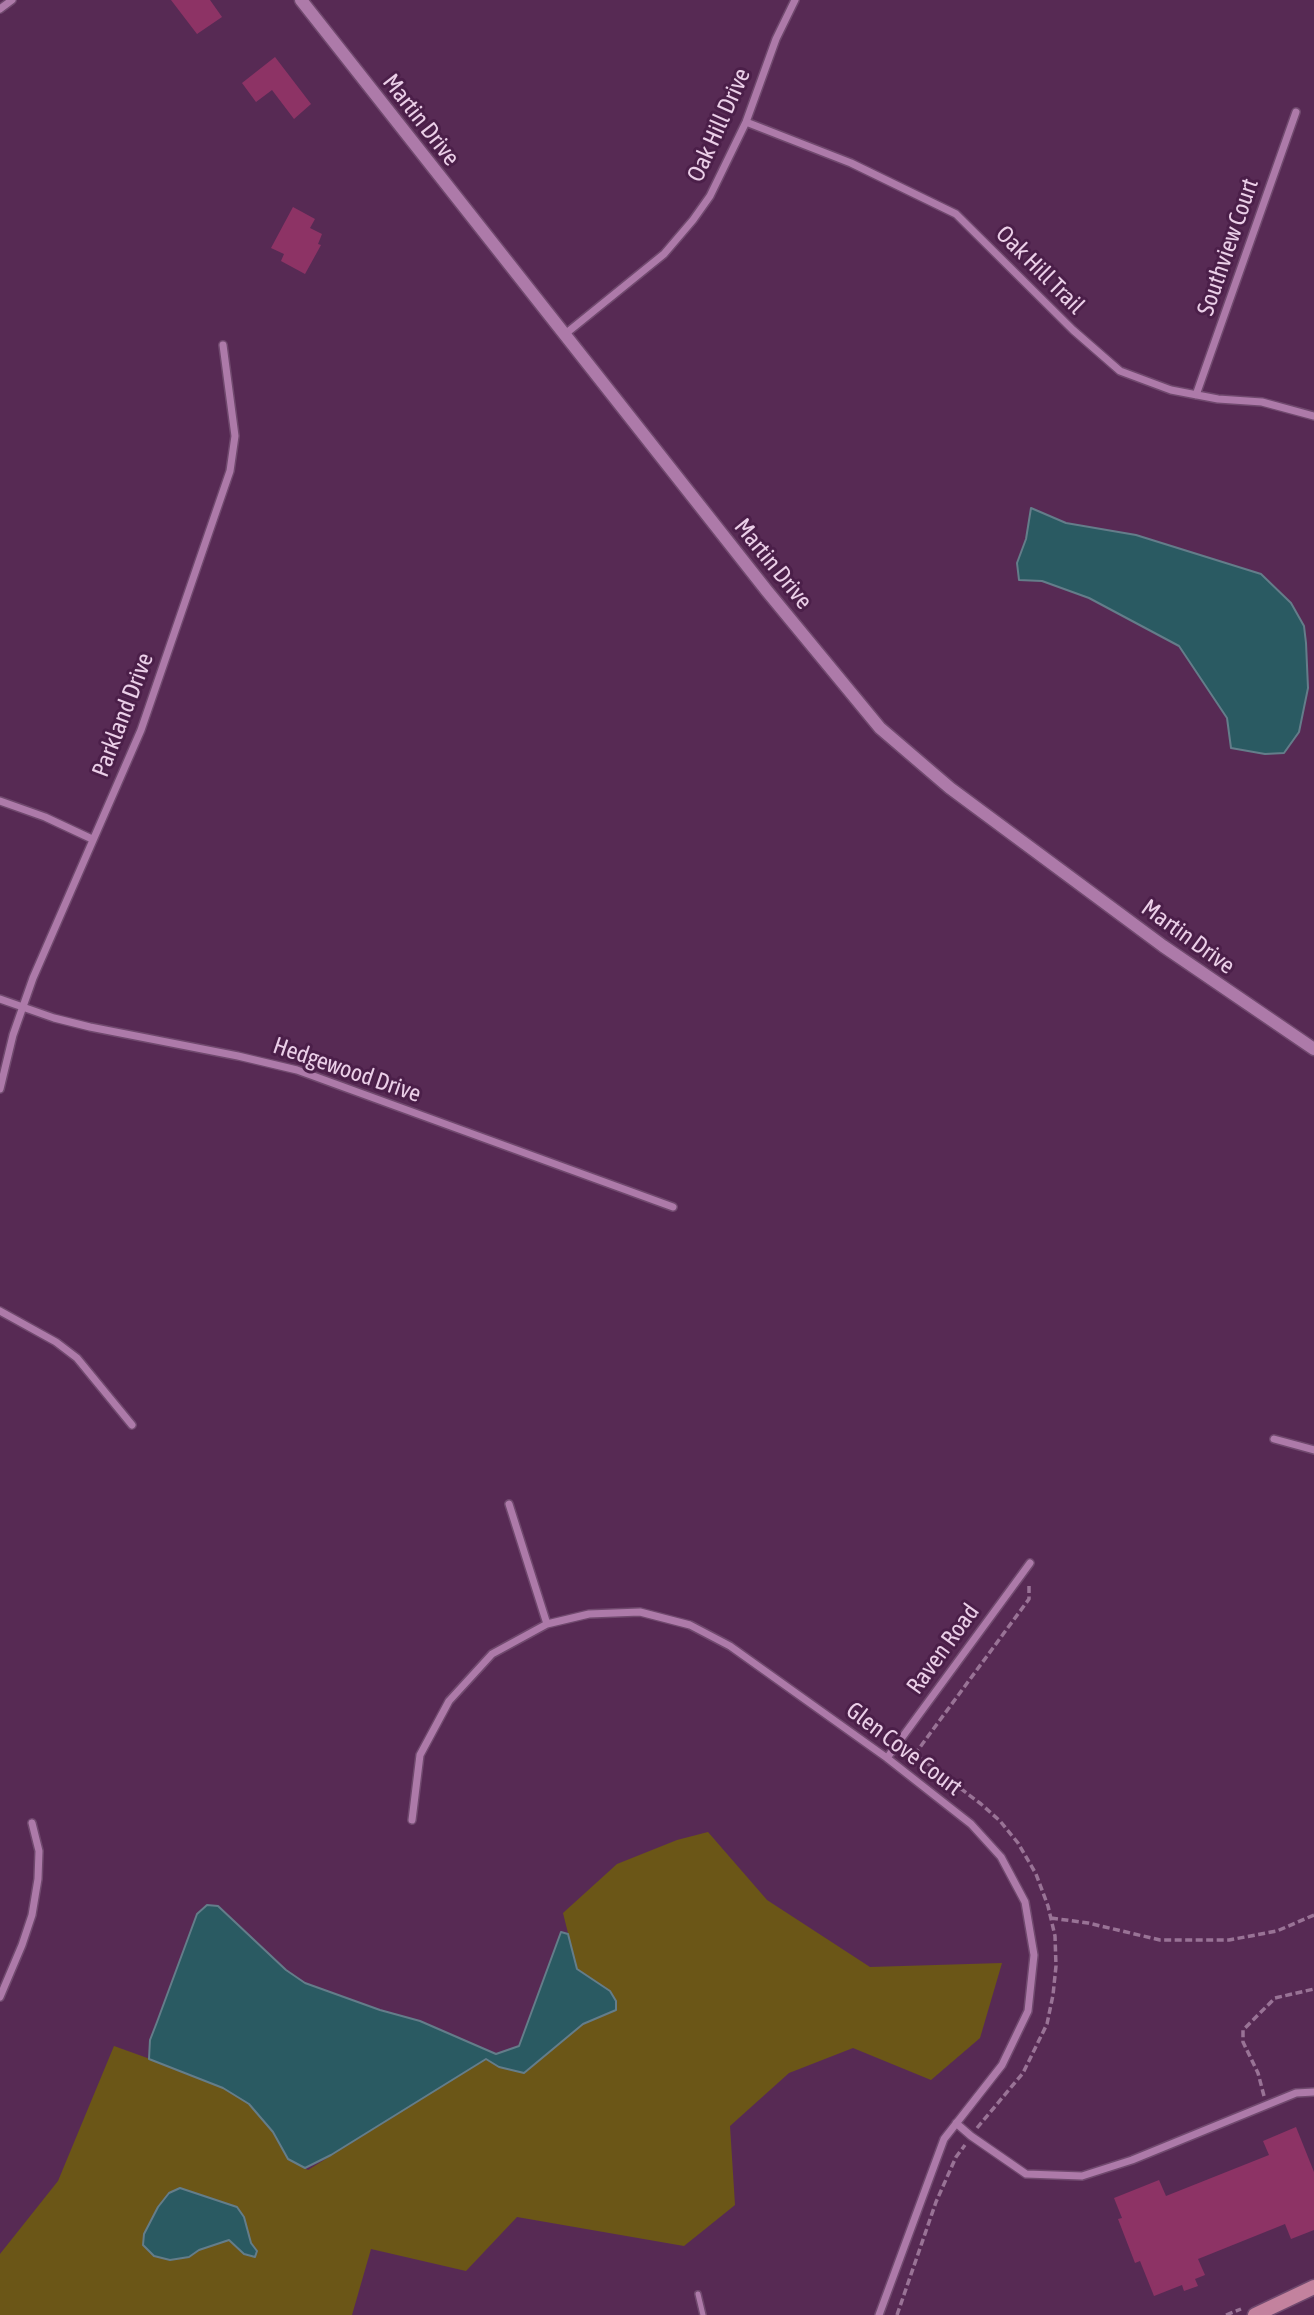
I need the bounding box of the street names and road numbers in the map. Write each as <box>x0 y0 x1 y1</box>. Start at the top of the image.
street label: Oak Hill Drive <box>681 64 757 186</box>
street label: Martin Drive <box>376 69 466 171</box>
street label: Southview Court <box>1191 175 1265 319</box>
street label: Oak Hill Trail <box>990 220 1090 320</box>
street label: Martin Drive <box>728 513 818 615</box>
street label: Parkland Drive <box>86 649 160 781</box>
street label: Martin Drive <box>1136 894 1240 980</box>
street label: Hedgewood Drive <box>269 1031 425 1109</box>
street label: Raven Road <box>901 1598 985 1700</box>
street label: Glen Cove Court <box>840 1696 968 1802</box>

